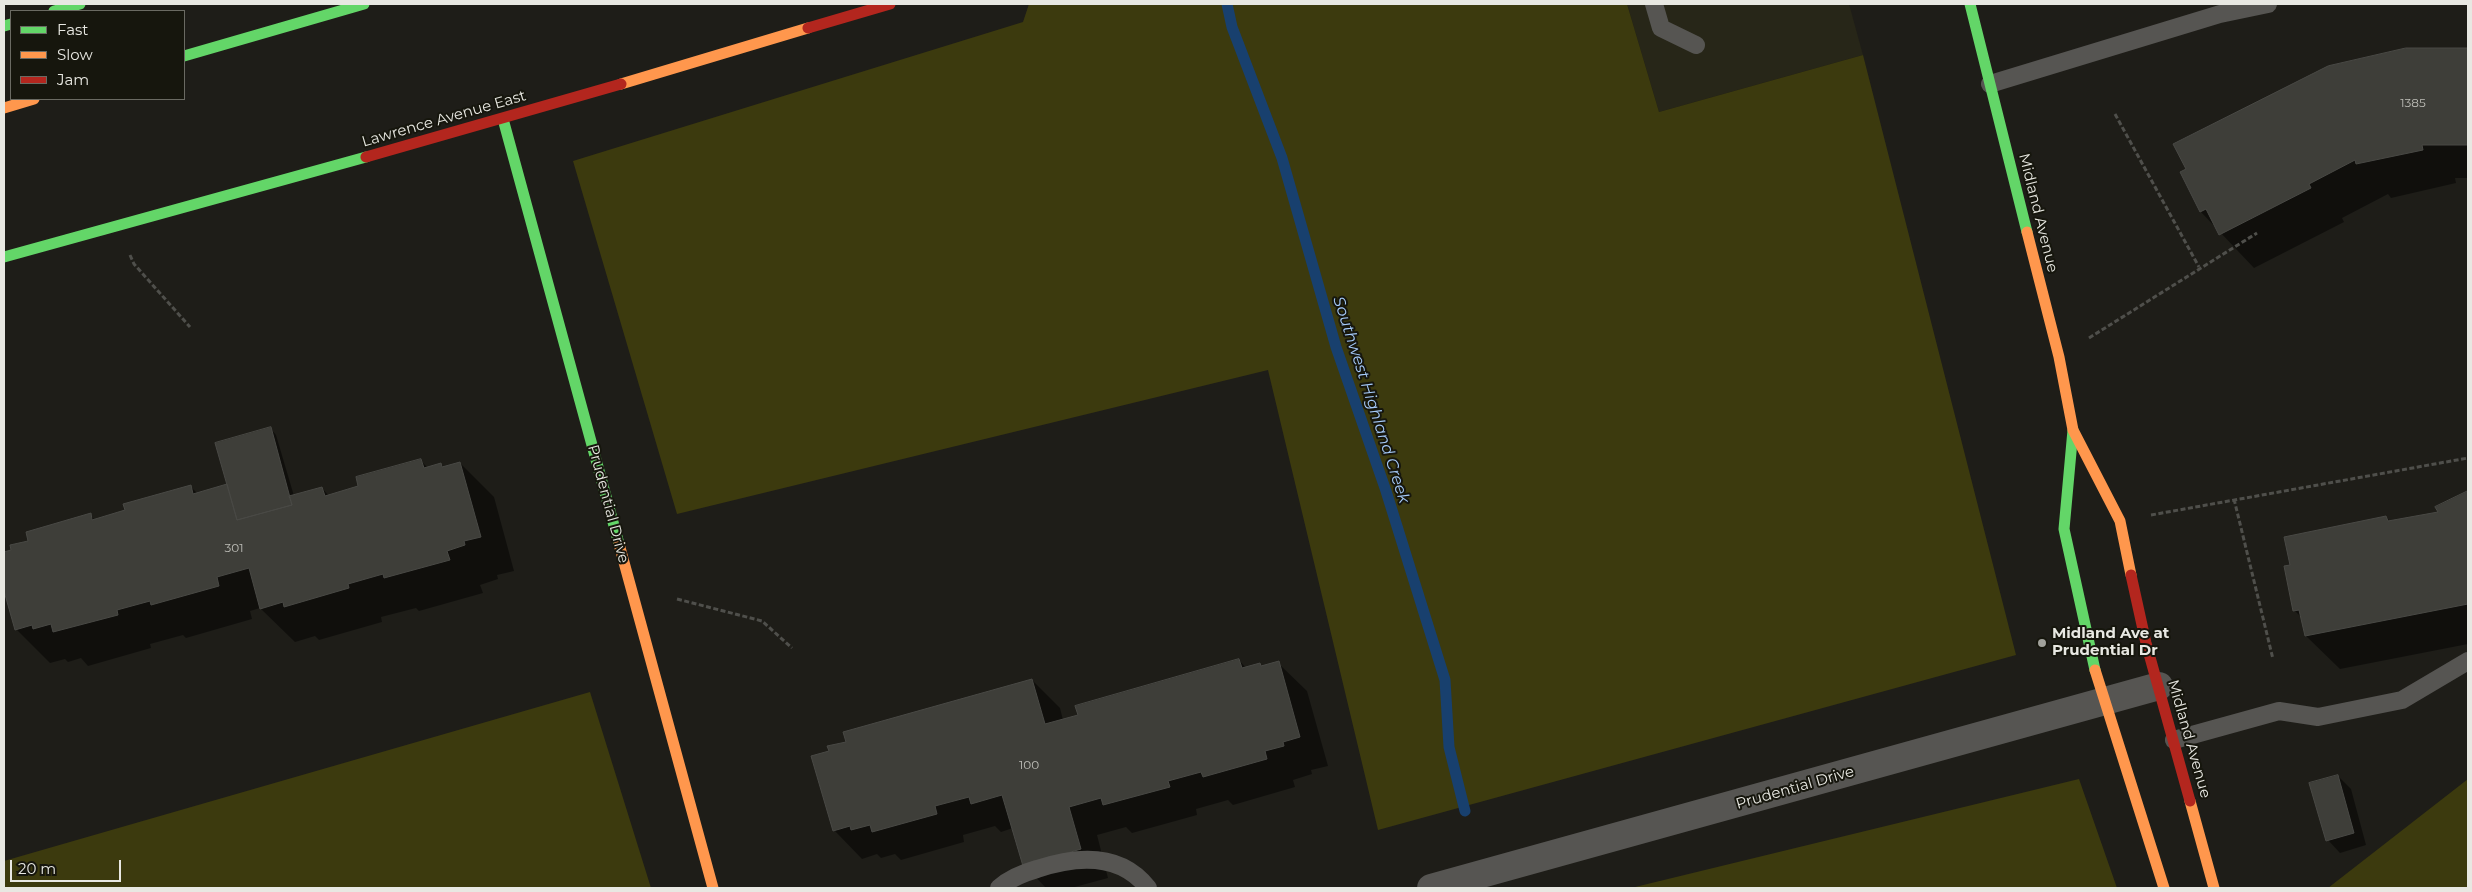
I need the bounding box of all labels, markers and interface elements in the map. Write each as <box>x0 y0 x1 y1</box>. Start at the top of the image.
legend <box>10 10 185 100</box>
text: Fast <box>57 20 88 39</box>
text: Slow <box>57 45 93 64</box>
text: Jam <box>57 70 89 89</box>
street label: Lawrence Avenue East <box>360 87 528 151</box>
house number: 1385 <box>2400 96 2426 110</box>
street label: Midland Avenue <box>2014 152 2062 274</box>
water label: Southwest Highland Creek <box>1328 294 1414 506</box>
street label: Prudential Drive <box>584 443 632 565</box>
house number: 301 <box>224 541 244 555</box>
place label: Midland Ave at Prudential Dr <box>2052 625 2169 660</box>
marker: Midland Ave at Prudential Dr <box>2036 637 2048 649</box>
street label: Midland Avenue <box>2163 678 2215 800</box>
house number: 100 <box>1019 758 1039 772</box>
street label: Prudential Drive <box>1734 763 1856 813</box>
scale bar <box>12 850 124 882</box>
text: 20 m <box>18 859 56 878</box>

